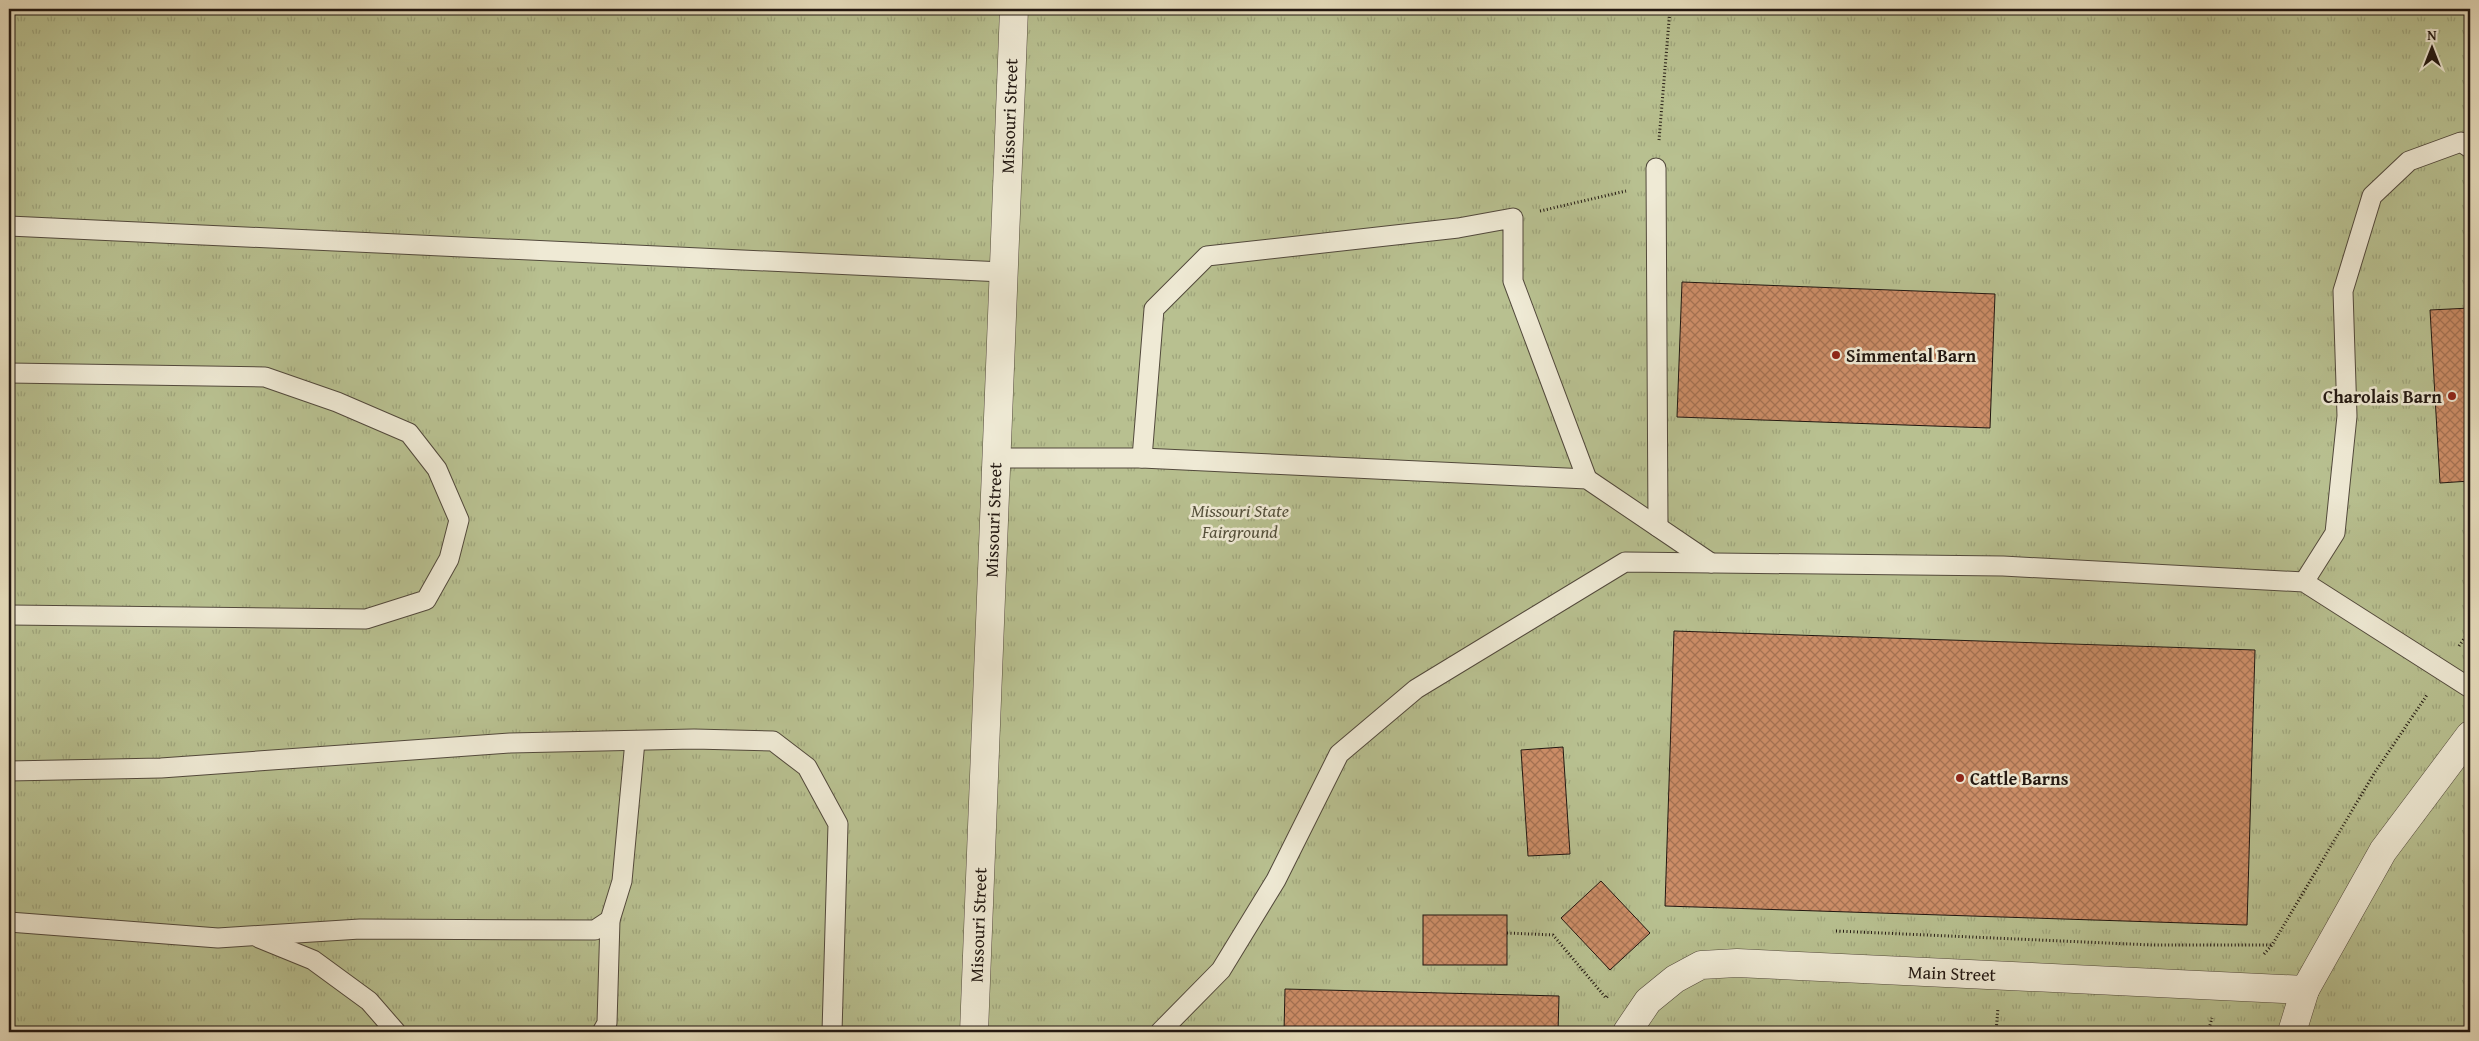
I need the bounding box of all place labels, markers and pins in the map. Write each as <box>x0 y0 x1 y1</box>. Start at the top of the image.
place label: Simmental Barn <box>1846 342 1977 369</box>
marker: Simmental Barn <box>1830 349 1842 361</box>
place label: Charolais Barn <box>2323 383 2442 410</box>
marker: Charolais Barn <box>2446 390 2458 402</box>
place label: Cattle Barns <box>1970 765 2069 792</box>
marker: Cattle Barns <box>1954 772 1966 784</box>

